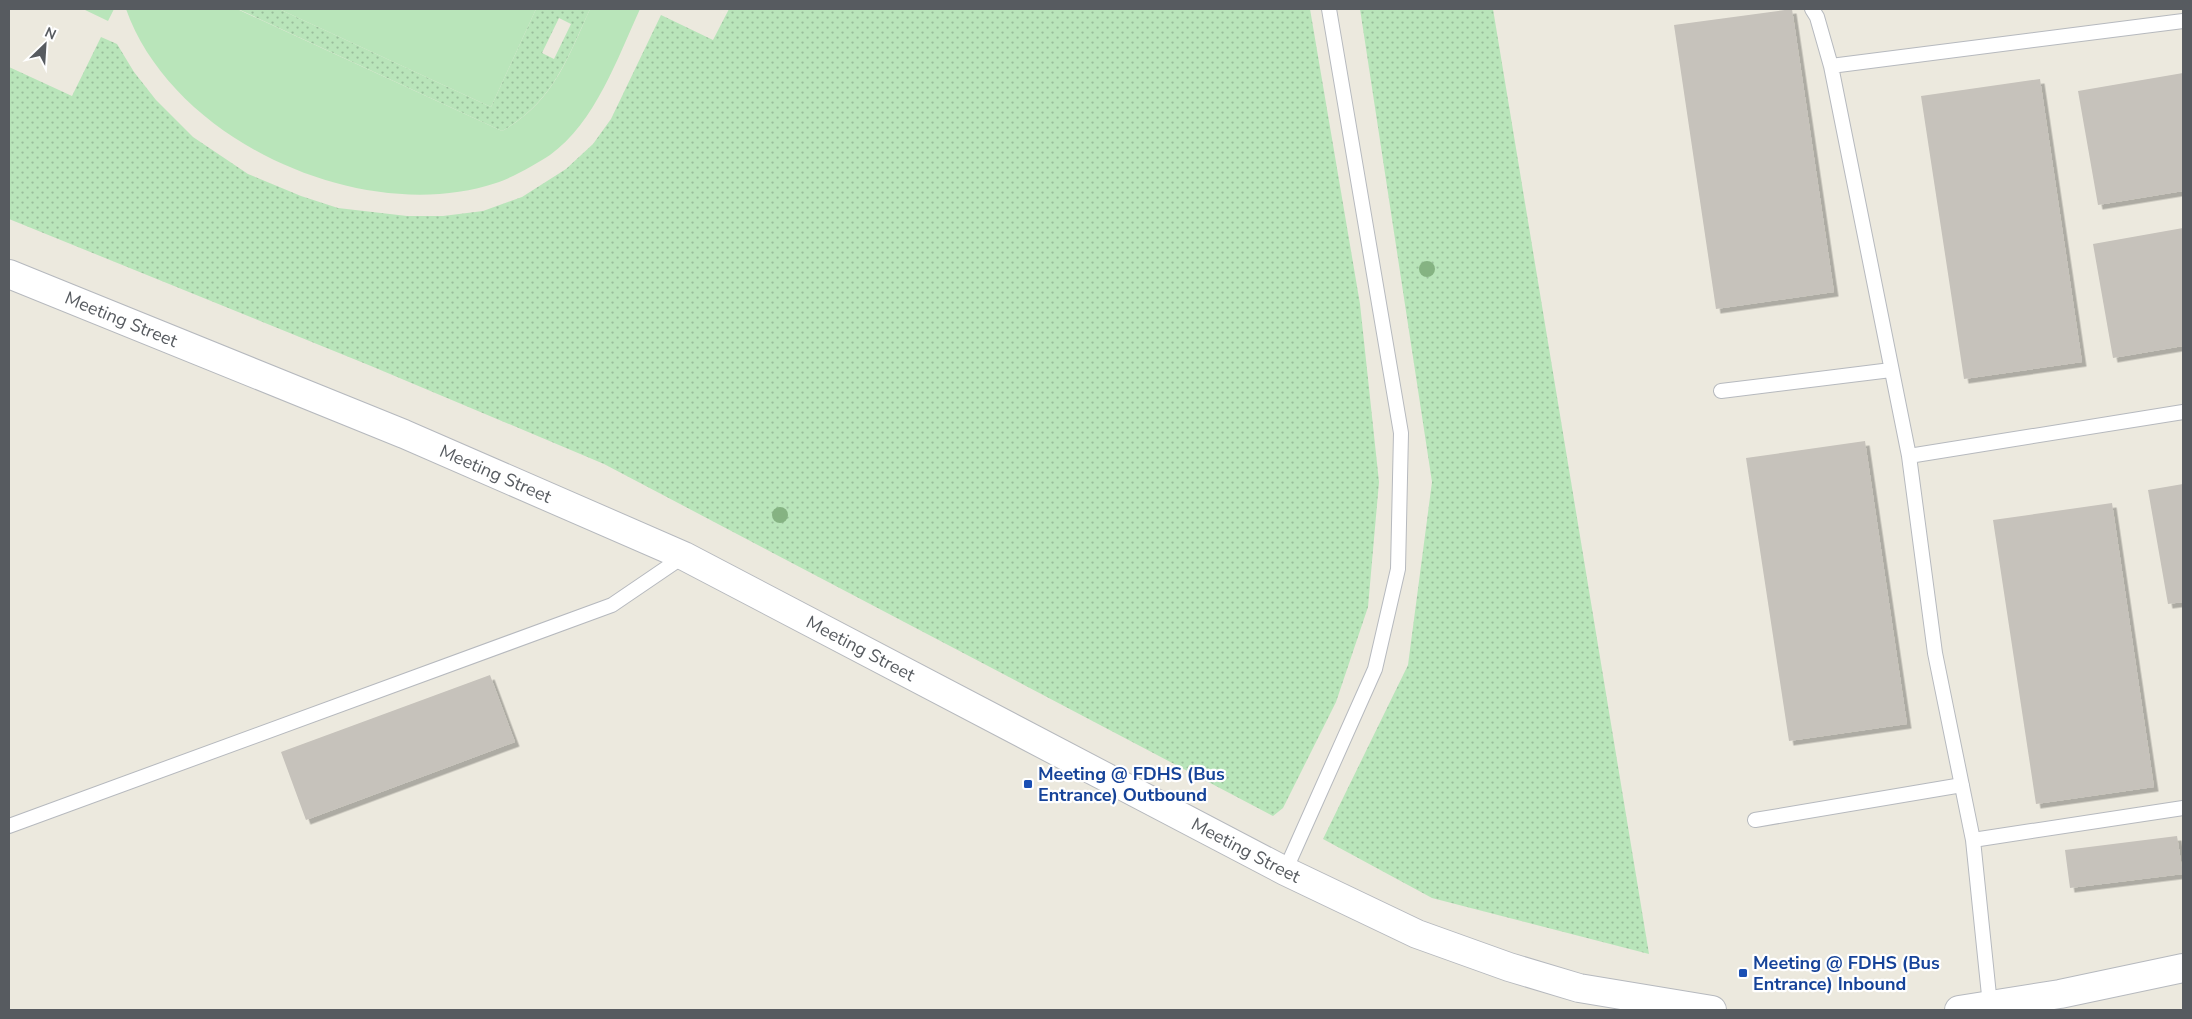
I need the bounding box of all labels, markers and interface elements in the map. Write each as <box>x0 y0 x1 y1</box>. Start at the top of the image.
north arrow <box>20 20 70 70</box>
text: N <box>42 23 59 44</box>
street label: Meeting Street <box>61 286 182 353</box>
street label: Meeting Street <box>436 439 556 509</box>
street label: Meeting Street <box>802 610 920 687</box>
place label: Meeting @ FDHS (Bus Entrance) Outbound <box>1038 762 1225 807</box>
marker: Meeting @ FDHS (Bus Entrance) Outbound <box>1022 778 1034 790</box>
street label: Meeting Street <box>1187 812 1305 889</box>
place label: Meeting @ FDHS (Bus Entrance) Inbound <box>1753 951 1940 996</box>
marker: Meeting @ FDHS (Bus Entrance) Inbound <box>1737 967 1749 979</box>

